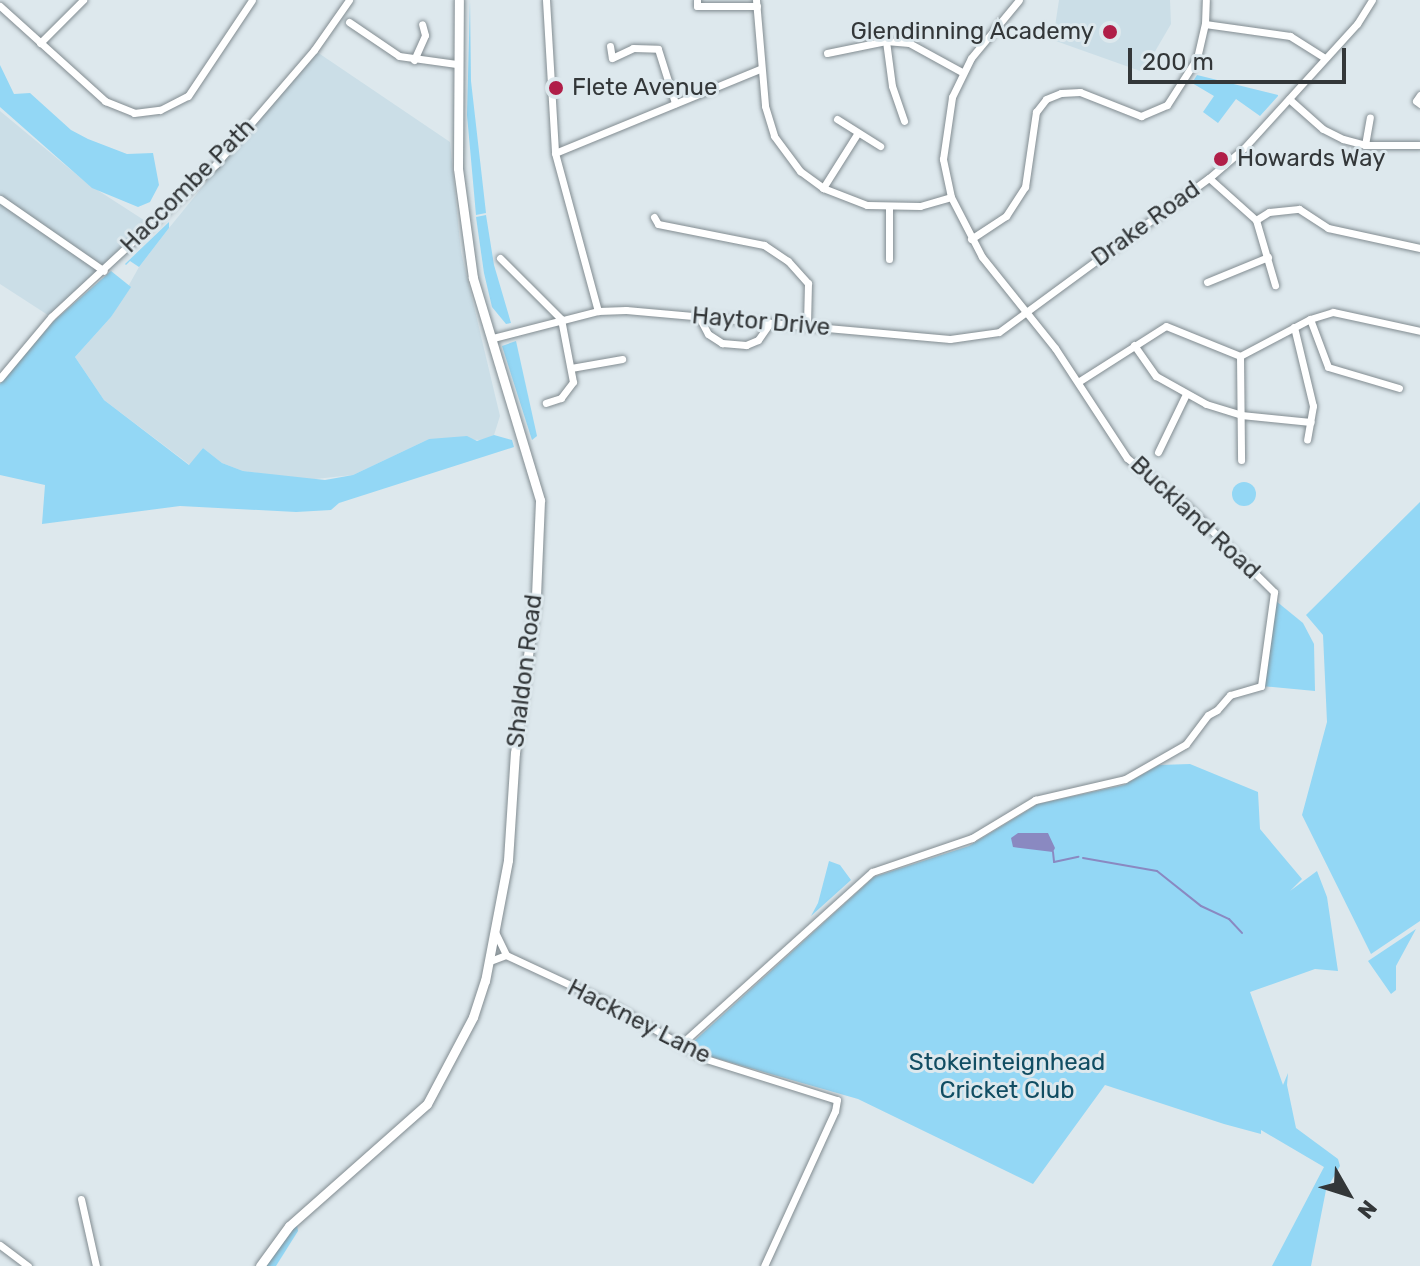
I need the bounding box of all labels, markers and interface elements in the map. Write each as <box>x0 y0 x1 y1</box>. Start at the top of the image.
place label: Glendinning Academy <box>850 18 1094 46</box>
marker: Glendinning Academy <box>1101 23 1119 41</box>
scale bar <box>1132 32 1350 82</box>
text: 200 m <box>1142 48 1214 76</box>
place label: Flete Avenue <box>572 74 718 102</box>
marker: Flete Avenue <box>547 79 565 97</box>
street label: Haccombe Path <box>115 113 261 259</box>
place label: Howards Way <box>1237 145 1386 173</box>
marker: Howards Way <box>1212 150 1230 168</box>
street label: Drake Road <box>1086 175 1206 273</box>
street label: Haytor Drive <box>690 302 832 342</box>
street label: Buckland Road <box>1124 451 1266 585</box>
street label: Shaldon Road <box>501 593 549 749</box>
street label: Hackney Lane <box>562 973 716 1071</box>
park label: Stokeinteignhead Cricket Club <box>909 1049 1105 1105</box>
north arrow <box>1308 1154 1388 1234</box>
text: N <box>1352 1195 1383 1224</box>

